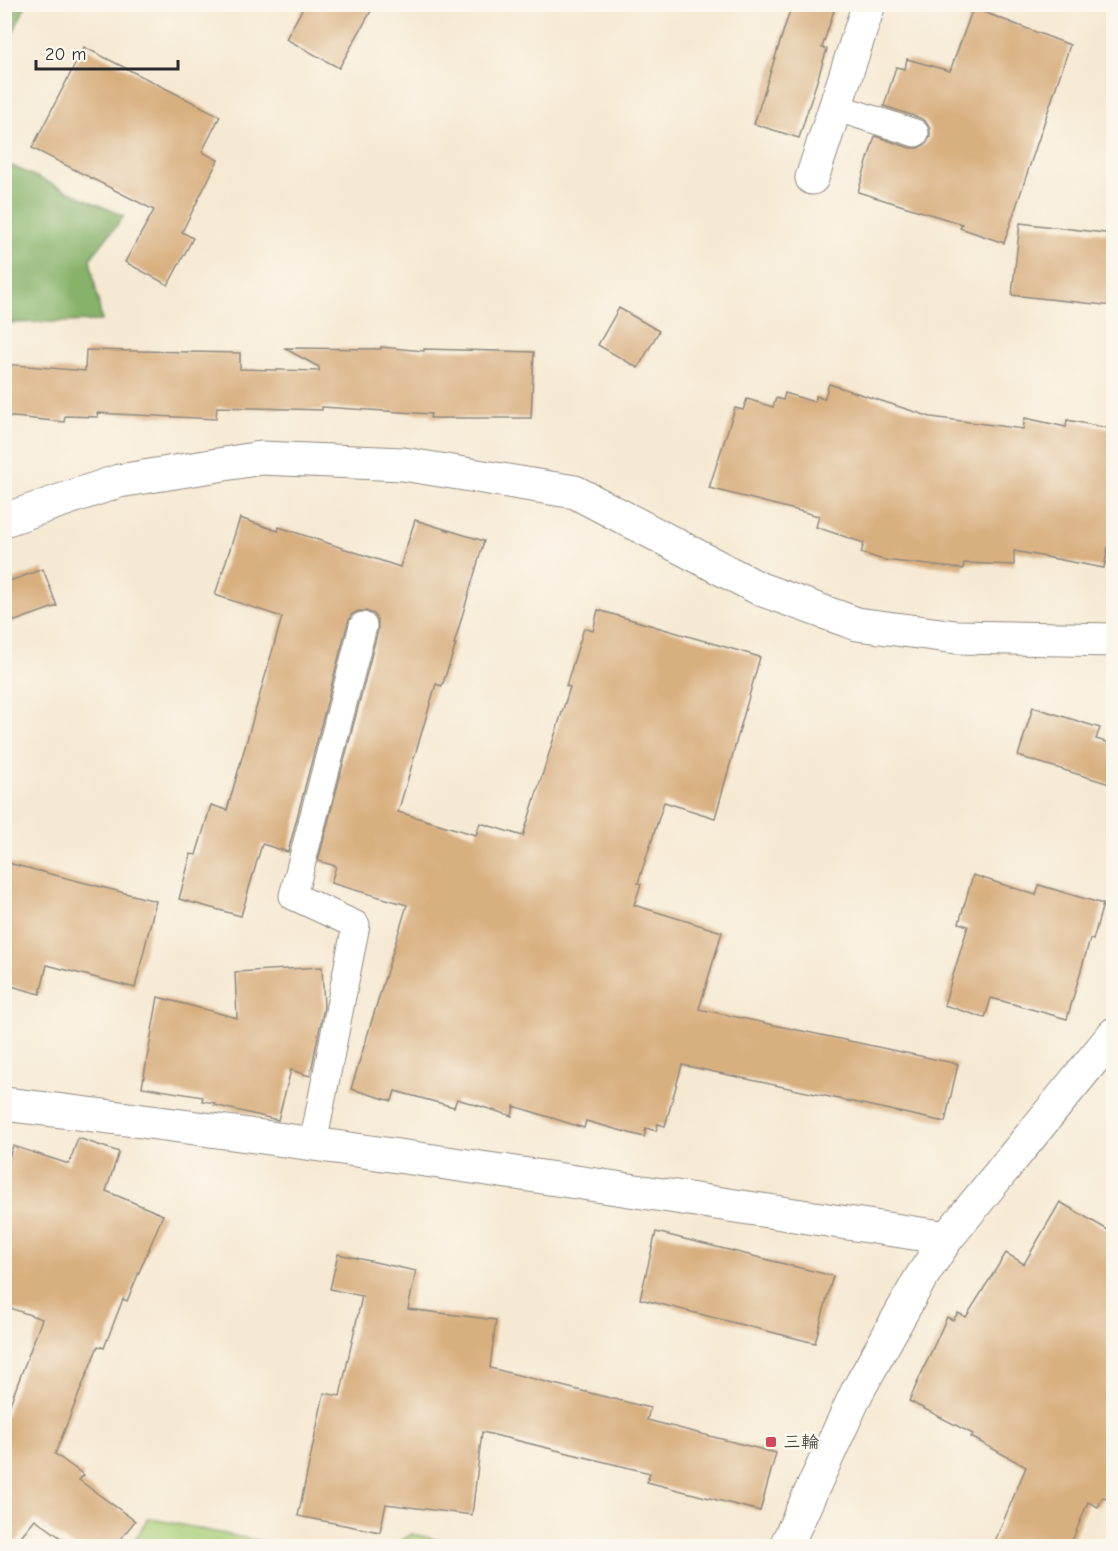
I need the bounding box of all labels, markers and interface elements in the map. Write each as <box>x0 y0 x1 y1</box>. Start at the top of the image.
scale bar <box>36 33 178 71</box>
text: 20 m <box>45 44 86 65</box>
place label: 三輪 <box>783 1432 819 1453</box>
marker: 三輪 <box>764 1435 778 1449</box>

